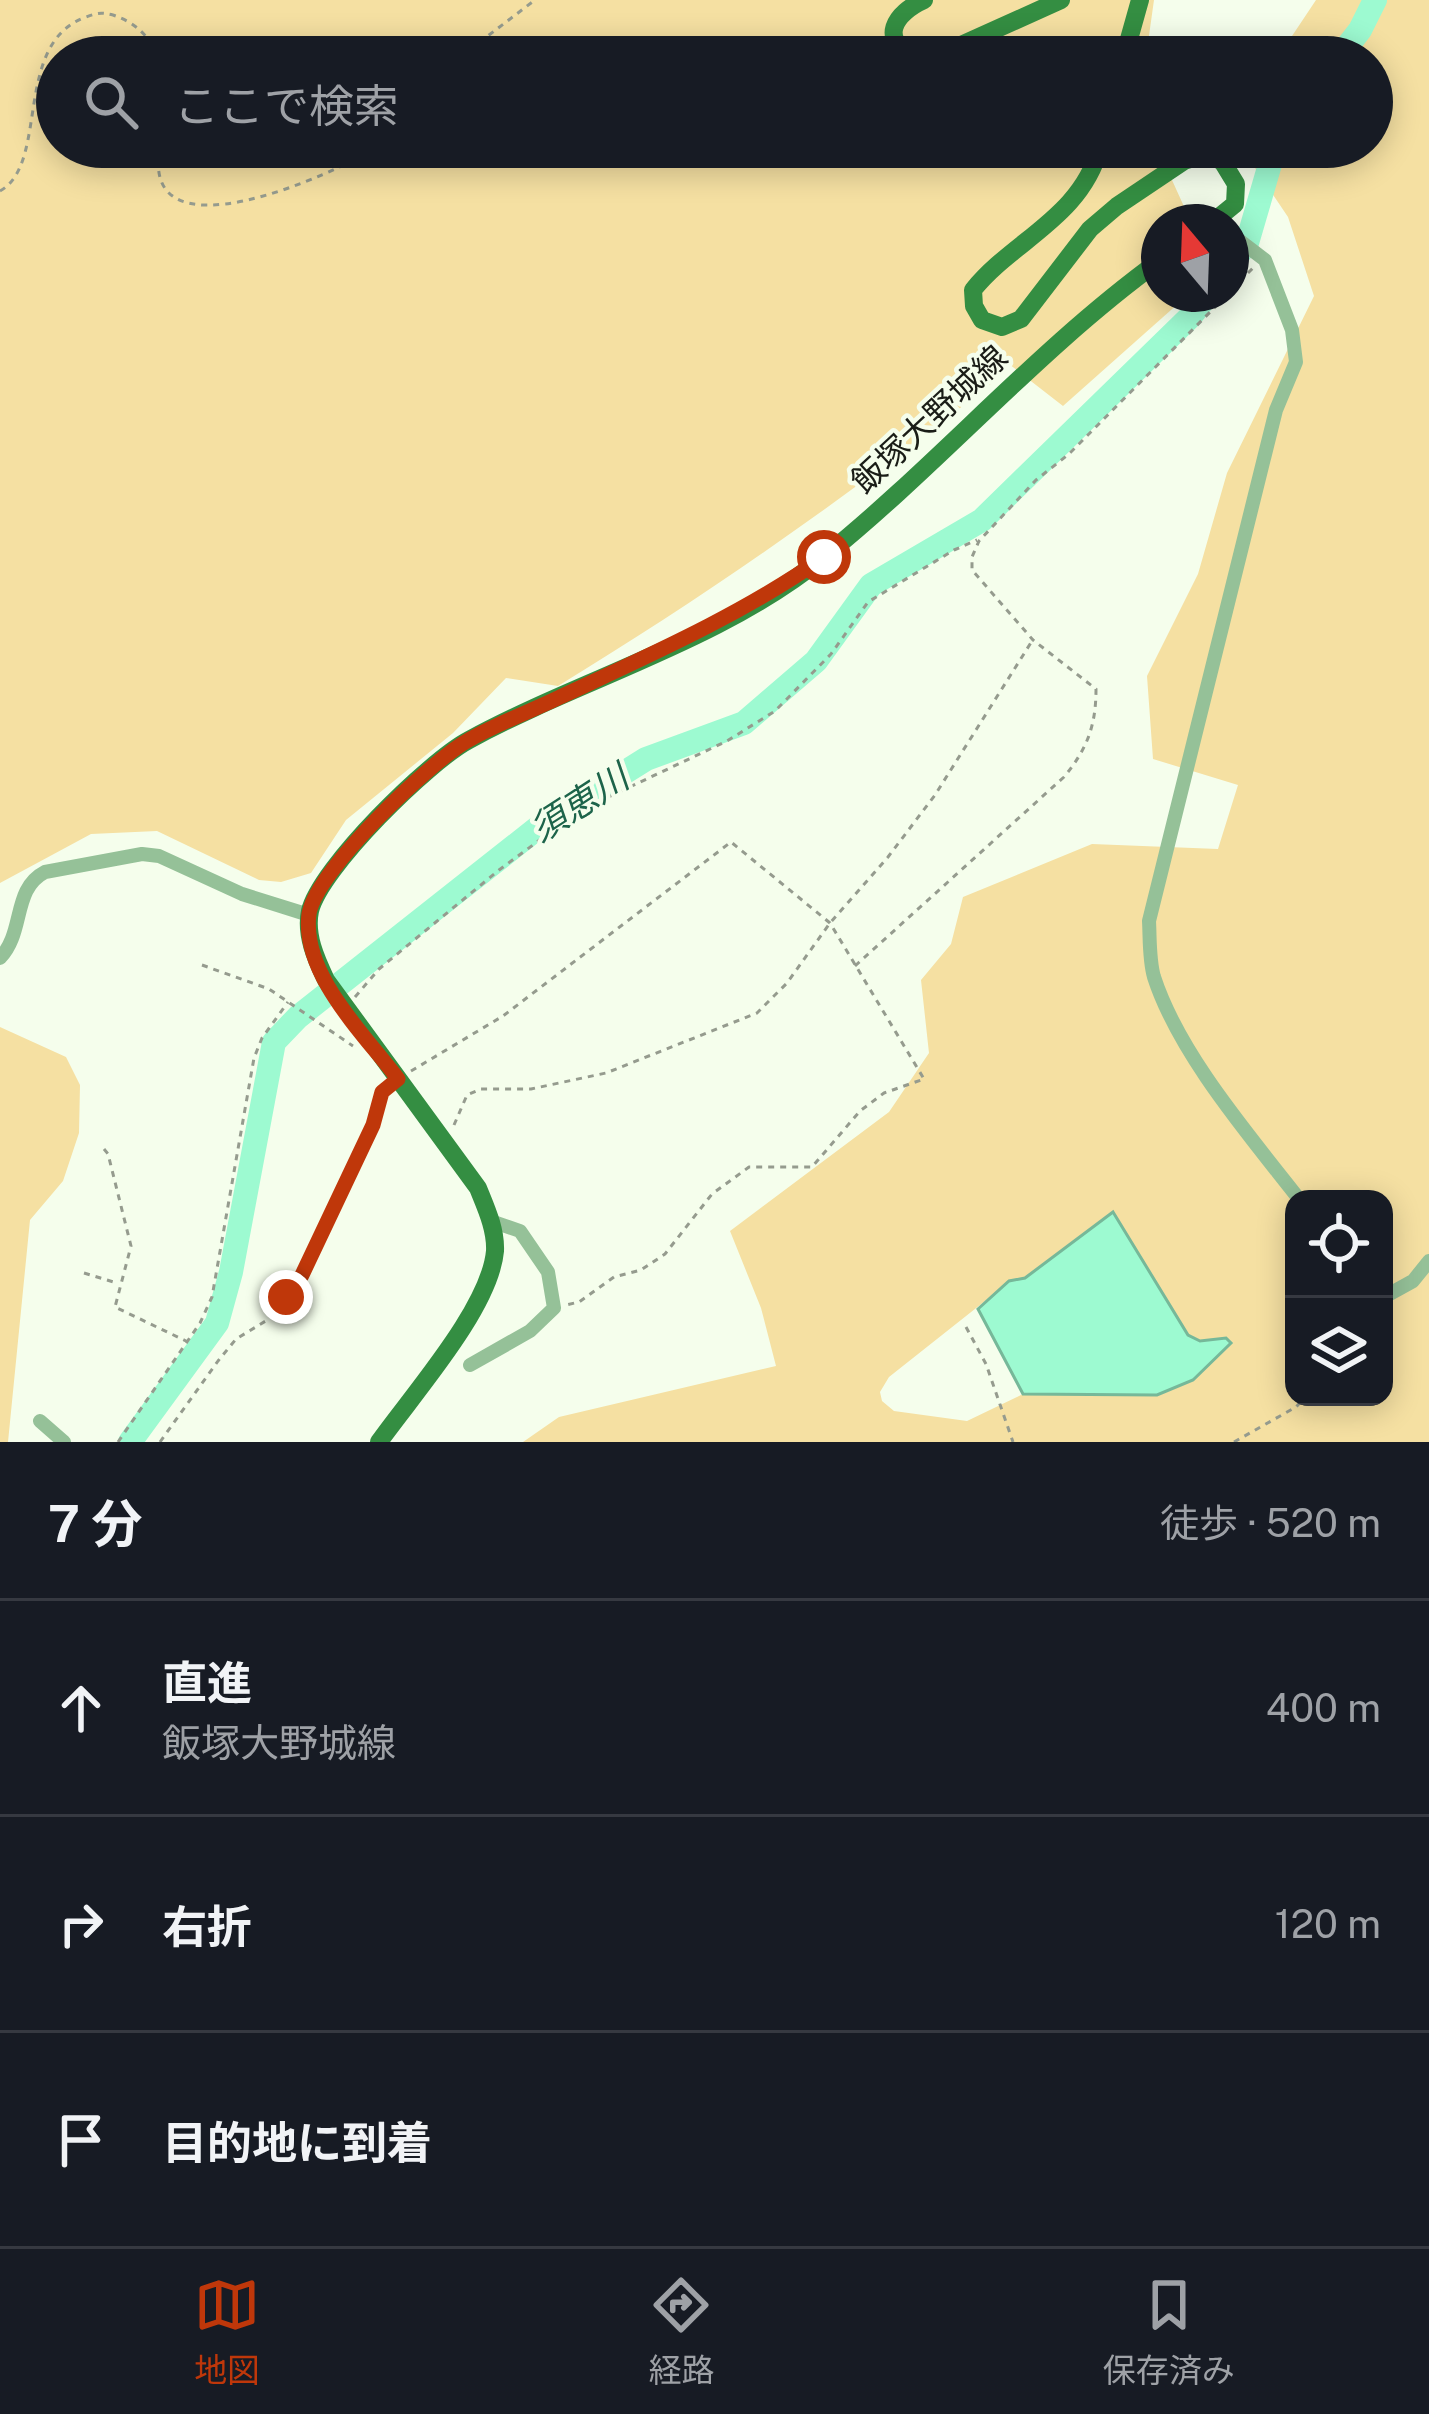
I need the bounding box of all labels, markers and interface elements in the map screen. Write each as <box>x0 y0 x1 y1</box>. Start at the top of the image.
search box <box>36 36 1393 168</box>
icon: search <box>78 69 144 135</box>
text: ここで検索 <box>174 79 399 132</box>
north arrow <box>1141 204 1249 312</box>
street label: 飯塚大野城線 <box>844 338 1014 500</box>
route start <box>797 530 851 584</box>
water label: 須恵川 <box>522 754 639 850</box>
map controls <box>1285 1190 1393 1406</box>
button: locate <box>1285 1190 1393 1298</box>
route end <box>259 1270 313 1324</box>
button: layers <box>1285 1298 1393 1406</box>
text: 7 分 <box>48 1494 142 1553</box>
text: 徒歩 · 520 m <box>1160 1500 1381 1546</box>
text: 直進 <box>162 1656 252 1709</box>
icon: ahead <box>48 1675 114 1741</box>
text: 400 m <box>1266 1685 1381 1731</box>
text: 飯塚大野城線 <box>162 1720 396 1766</box>
icon: right <box>48 1891 114 1957</box>
text: 右折 <box>162 1900 252 1953</box>
text: 120 m <box>1275 1901 1381 1947</box>
icon: arrive <box>48 2107 114 2173</box>
text: 目的地に到着 <box>162 2116 432 2169</box>
tab: 地図 <box>194 2272 260 2392</box>
tab: 経路 <box>648 2272 714 2392</box>
tab: 保存済み <box>1103 2272 1235 2392</box>

